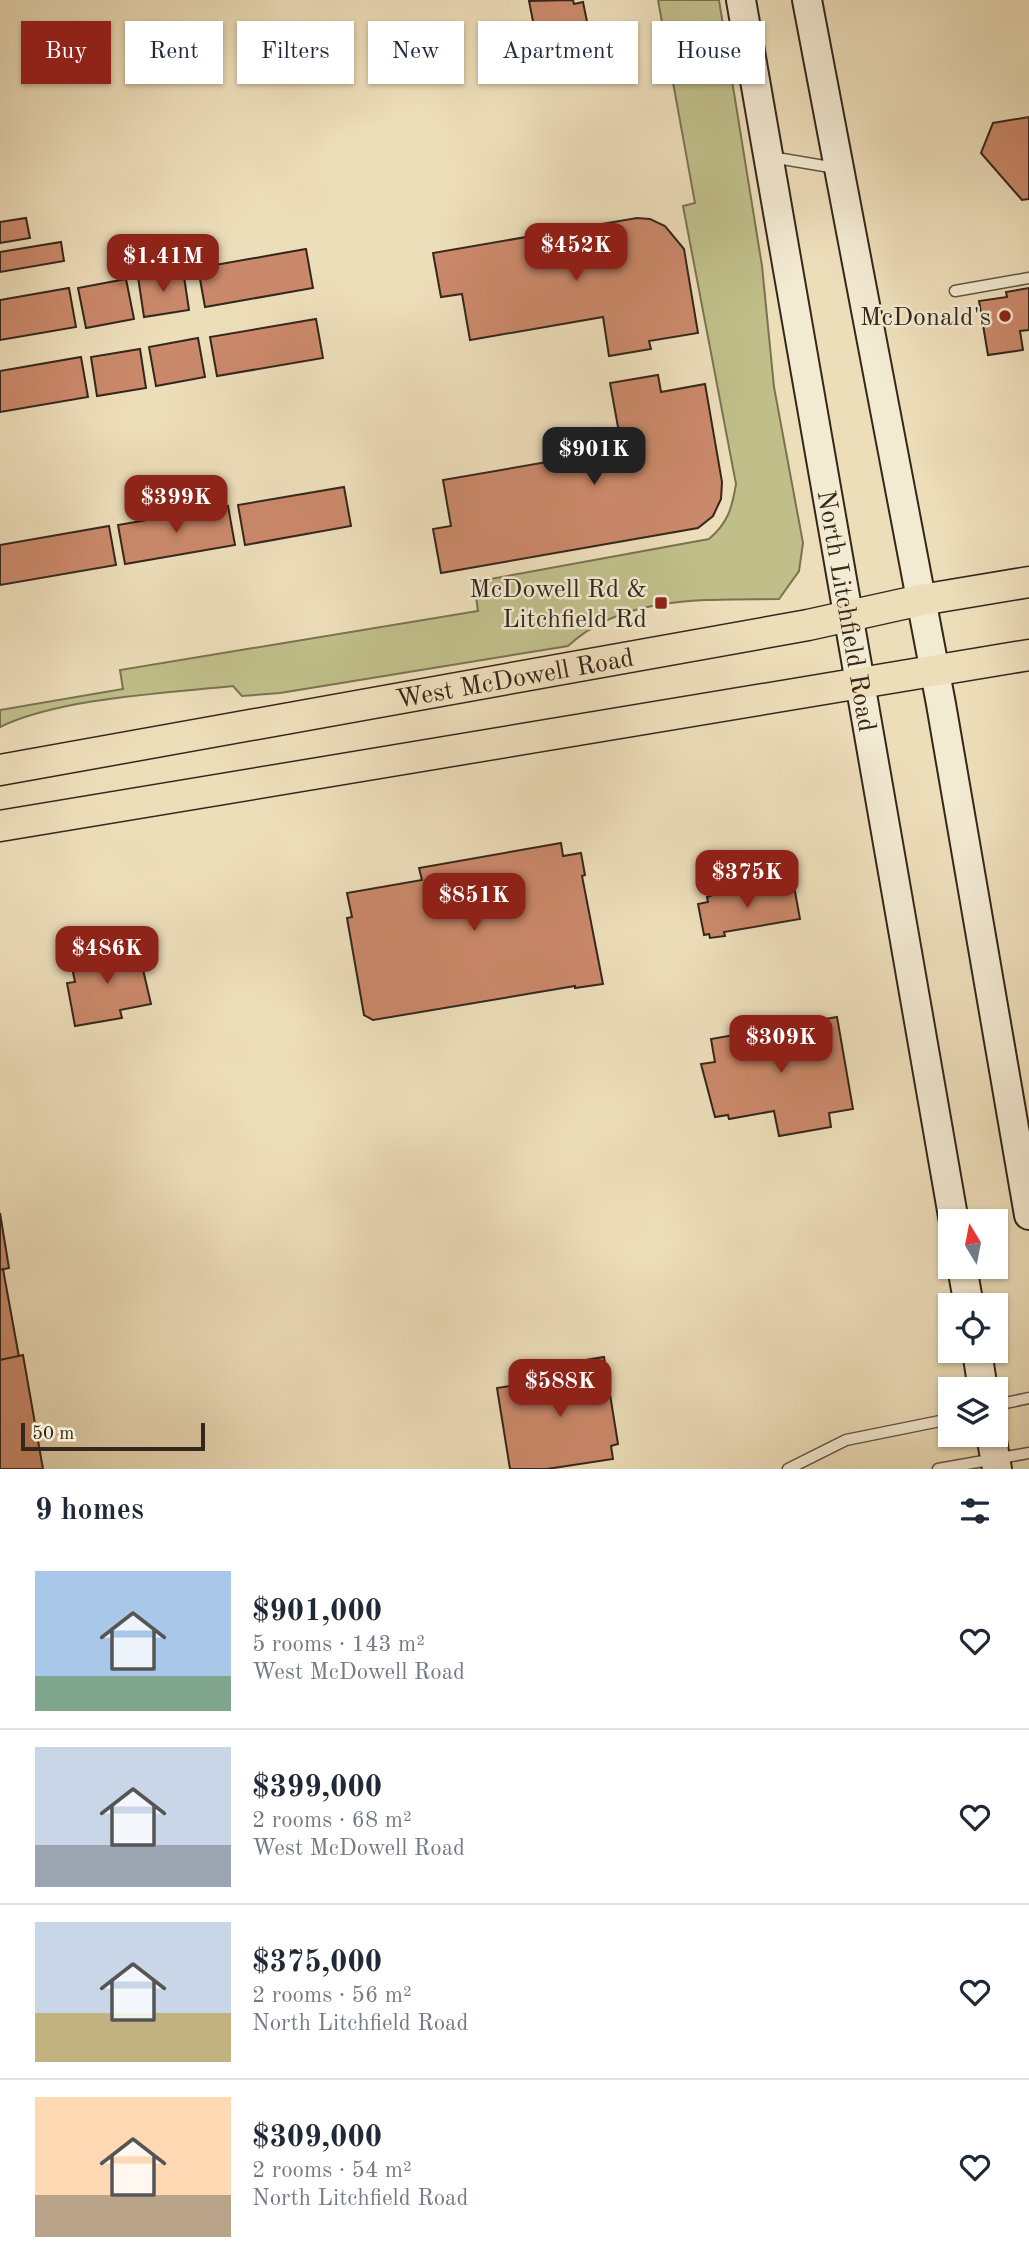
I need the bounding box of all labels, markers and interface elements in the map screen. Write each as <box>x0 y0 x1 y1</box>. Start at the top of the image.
chip: Buy <box>21 21 111 84</box>
chip: Rent <box>125 21 223 84</box>
chip: Filters <box>237 21 354 84</box>
chip: New <box>368 21 464 84</box>
chip: Apartment <box>478 21 638 84</box>
chip: House <box>652 21 765 84</box>
pin: $452K <box>527 224 625 283</box>
pin: $1.41M <box>106 234 220 294</box>
text: $452K <box>540 234 612 257</box>
text: $1.41M <box>123 245 203 268</box>
place label: McDonald's <box>860 305 991 331</box>
marker: McDonald's <box>997 308 1013 324</box>
pin: $901K <box>545 428 643 487</box>
text: $901K <box>558 438 630 461</box>
pin: $399K <box>127 476 225 535</box>
text: $399K <box>140 486 212 509</box>
street label: North Litchfield Road <box>812 488 879 734</box>
place label: McDowell Rd & Litchfield Rd <box>469 577 647 633</box>
marker: McDowell Rd & Litchfield Rd <box>653 595 669 611</box>
street label: West McDowell Road <box>394 646 636 714</box>
pin: $375K <box>698 850 796 910</box>
text: $375K <box>711 861 783 884</box>
pin: $851K <box>425 874 523 933</box>
text: $851K <box>438 884 510 907</box>
pin: $486K <box>58 926 156 986</box>
text: $486K <box>71 937 143 960</box>
pin: $309K <box>732 1016 830 1075</box>
text: $309K <box>745 1026 817 1049</box>
north arrow <box>938 1209 1008 1279</box>
map controls <box>938 1209 1008 1447</box>
button: locate <box>938 1293 1008 1363</box>
pin: $588K <box>511 1360 609 1419</box>
text: $588K <box>524 1370 596 1393</box>
button: layers <box>938 1377 1008 1447</box>
scale bar <box>21 1420 205 1452</box>
text: 50 m <box>32 1425 74 1444</box>
icon: filters <box>956 1492 994 1530</box>
text: 9 homes <box>35 1496 144 1526</box>
text: $901,000 <box>252 1597 382 1627</box>
icon: home <box>91 1599 175 1683</box>
icon: heart <box>956 1622 994 1660</box>
text: 5 rooms · 143 m² <box>252 1633 425 1656</box>
text: West McDowell Road <box>252 1661 465 1684</box>
text: $399,000 <box>252 1773 382 1803</box>
icon: home <box>91 1775 175 1859</box>
icon: heart <box>956 1798 994 1836</box>
text: 2 rooms · 68 m² <box>252 1809 412 1832</box>
text: West McDowell Road <box>252 1837 465 1860</box>
text: $375,000 <box>252 1948 382 1978</box>
icon: home <box>91 1950 175 2034</box>
icon: heart <box>956 1973 994 2011</box>
text: 2 rooms · 56 m² <box>252 1984 412 2007</box>
text: North Litchfield Road <box>252 2012 468 2035</box>
text: $309,000 <box>252 2123 382 2153</box>
icon: home <box>91 2125 175 2209</box>
icon: heart <box>956 2148 994 2186</box>
text: 2 rooms · 54 m² <box>252 2159 412 2182</box>
text: North Litchfield Road <box>252 2187 468 2210</box>

